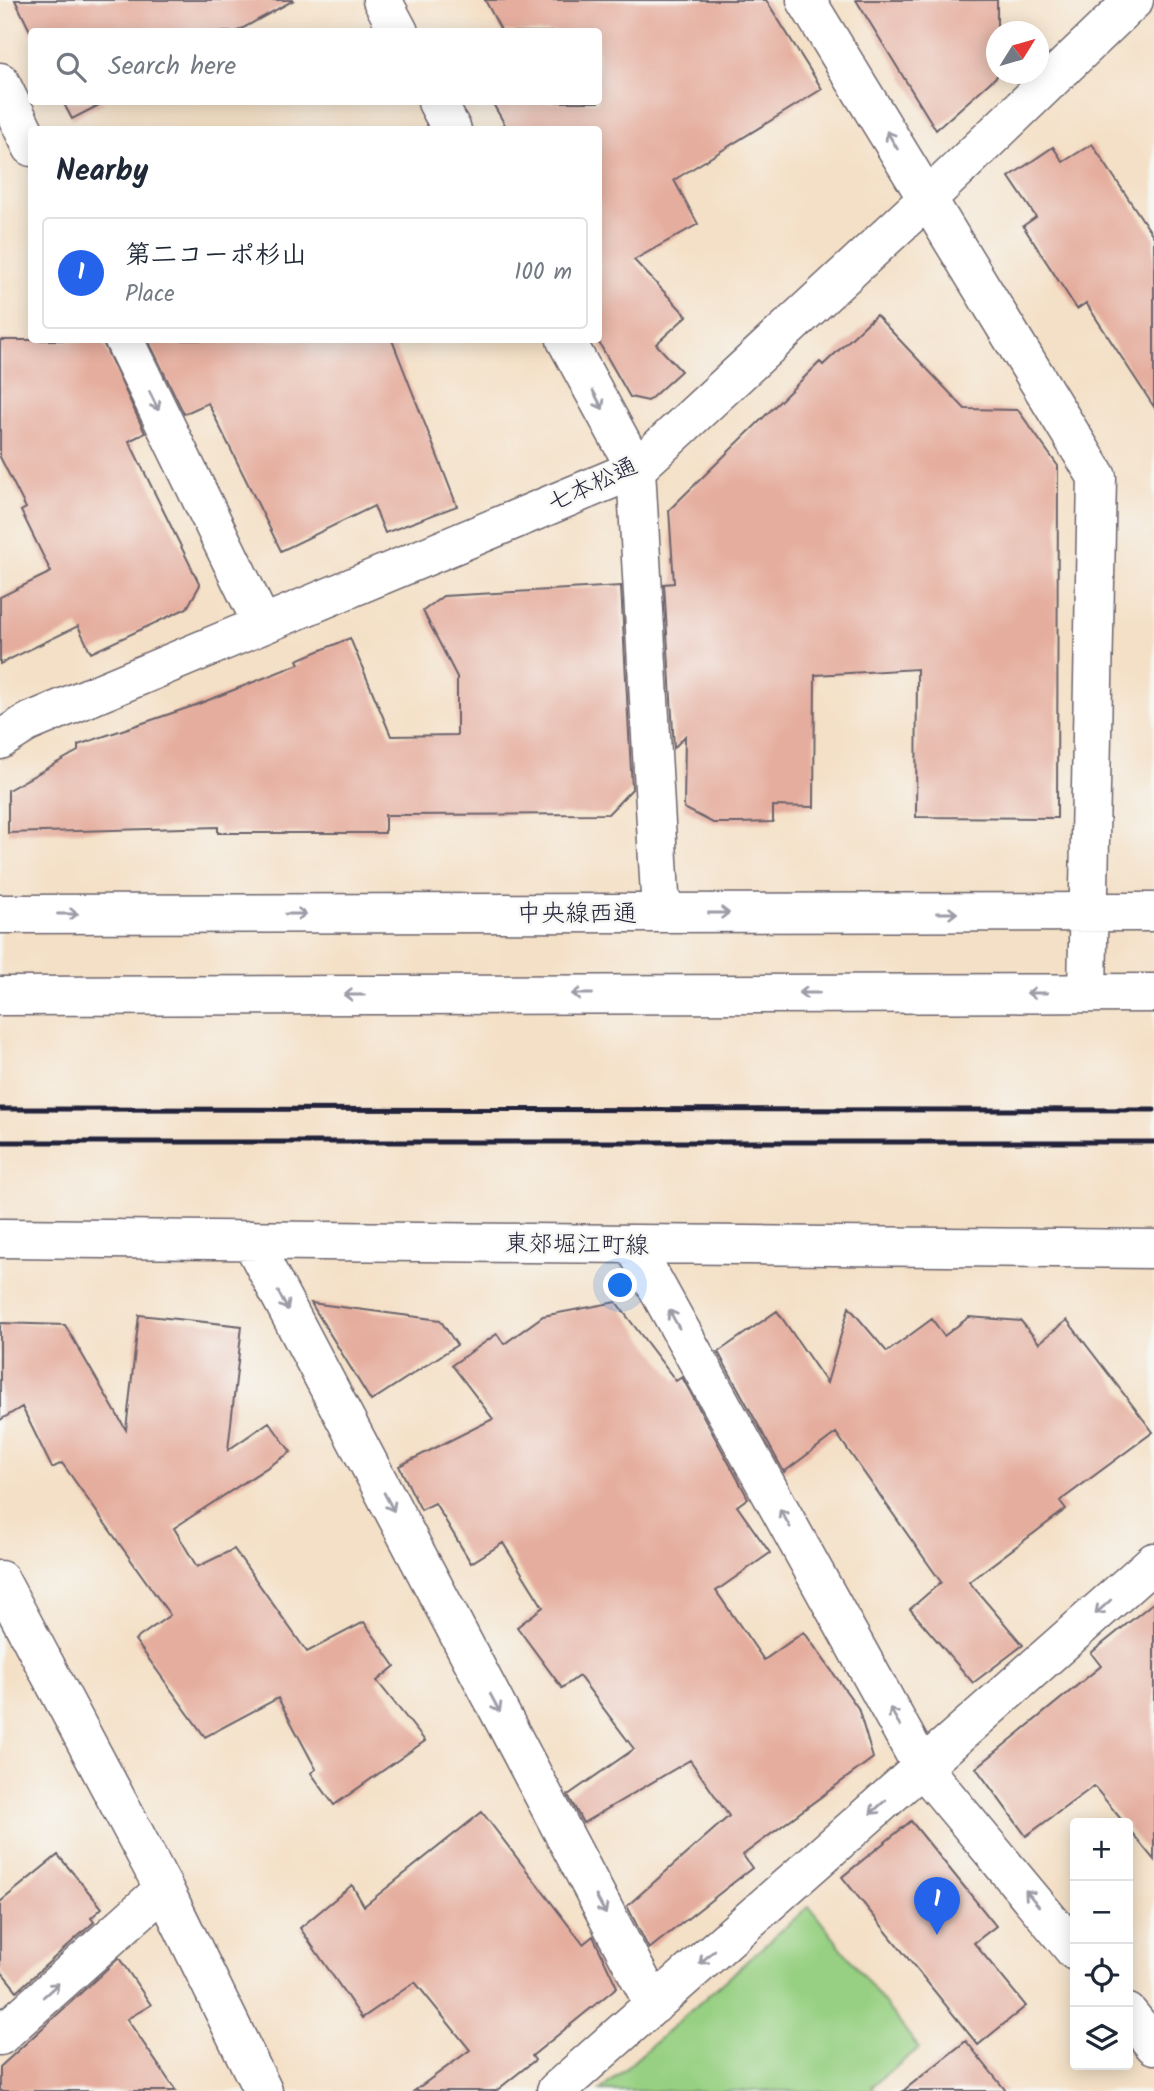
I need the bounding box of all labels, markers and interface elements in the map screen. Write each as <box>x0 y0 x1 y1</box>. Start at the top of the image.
north arrow <box>986 21 1049 84</box>
search box <box>28 28 602 105</box>
text: Search here <box>108 46 236 88</box>
icon: search <box>52 48 90 86</box>
one-way arrow <box>885 131 899 151</box>
text: Nearby <box>56 148 148 196</box>
text: 第二コーポ杉山 <box>125 235 307 277</box>
text: 1 <box>78 255 84 291</box>
text: 100 m <box>514 255 572 291</box>
text: Place <box>125 277 175 313</box>
one-way arrow <box>591 389 605 409</box>
one-way arrow <box>148 390 161 411</box>
street label: 七本松通 <box>541 447 644 523</box>
street label: 中央線西通 <box>517 895 637 934</box>
one-way arrow <box>707 906 730 920</box>
one-way arrow <box>935 906 958 920</box>
one-way arrow <box>56 907 79 921</box>
one-way arrow <box>284 907 307 921</box>
one-way arrow <box>1026 986 1049 1000</box>
one-way arrow <box>571 987 594 1001</box>
one-way arrow <box>798 987 821 1000</box>
one-way arrow <box>343 988 366 1002</box>
street label: 東郊堀江町線 <box>505 1225 649 1266</box>
your location <box>603 1268 637 1302</box>
one-way arrow <box>276 1290 290 1311</box>
one-way arrow <box>667 1310 681 1330</box>
one-way arrow <box>382 1491 396 1512</box>
one-way arrow <box>777 1509 791 1529</box>
one-way arrow <box>1094 1599 1112 1615</box>
one-way arrow <box>488 1692 502 1713</box>
one-way arrow <box>888 1708 902 1728</box>
one-way arrow <box>869 1798 887 1814</box>
map controls <box>1070 1818 1133 2070</box>
button: + <box>1070 1818 1133 1881</box>
pin: 1 <box>914 1877 960 1935</box>
button: − <box>1070 1881 1133 1944</box>
one-way arrow <box>1024 1890 1039 1908</box>
one-way arrow <box>594 1894 608 1914</box>
button: locate <box>1070 1944 1133 2007</box>
one-way arrow <box>699 1949 716 1966</box>
one-way arrow <box>42 1982 60 1998</box>
button: layers <box>1070 2007 1133 2070</box>

